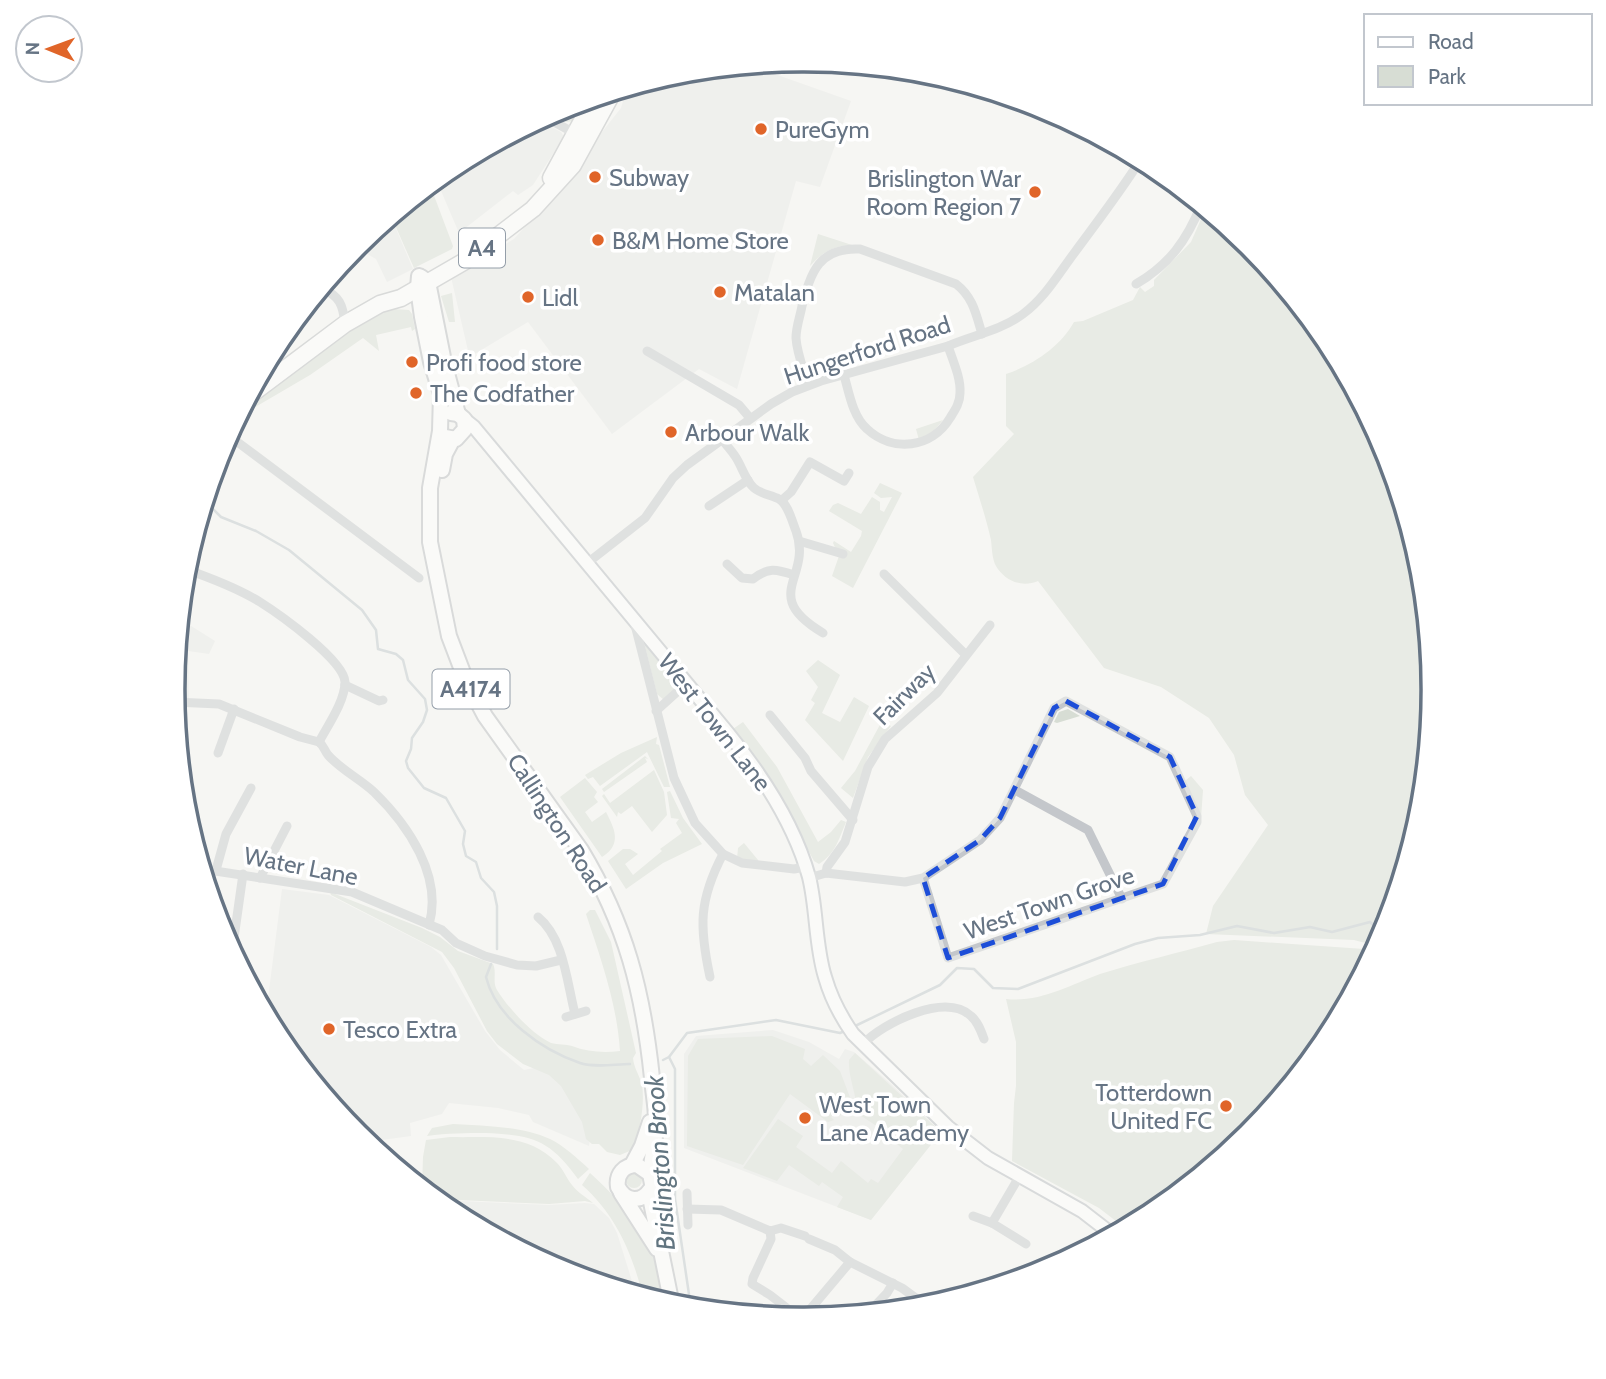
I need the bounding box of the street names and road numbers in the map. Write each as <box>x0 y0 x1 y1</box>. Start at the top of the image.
road number: A4 <box>459 229 505 268</box>
street label: Hungerford Road <box>780 309 954 391</box>
street label: West Town Lane <box>652 647 778 797</box>
street label: Fairway <box>867 657 941 731</box>
road number: A4174 <box>433 670 510 708</box>
street label: Callington Road <box>501 748 613 898</box>
street label: Water Lane <box>242 841 360 891</box>
street label: West Town Grove <box>960 860 1138 946</box>

